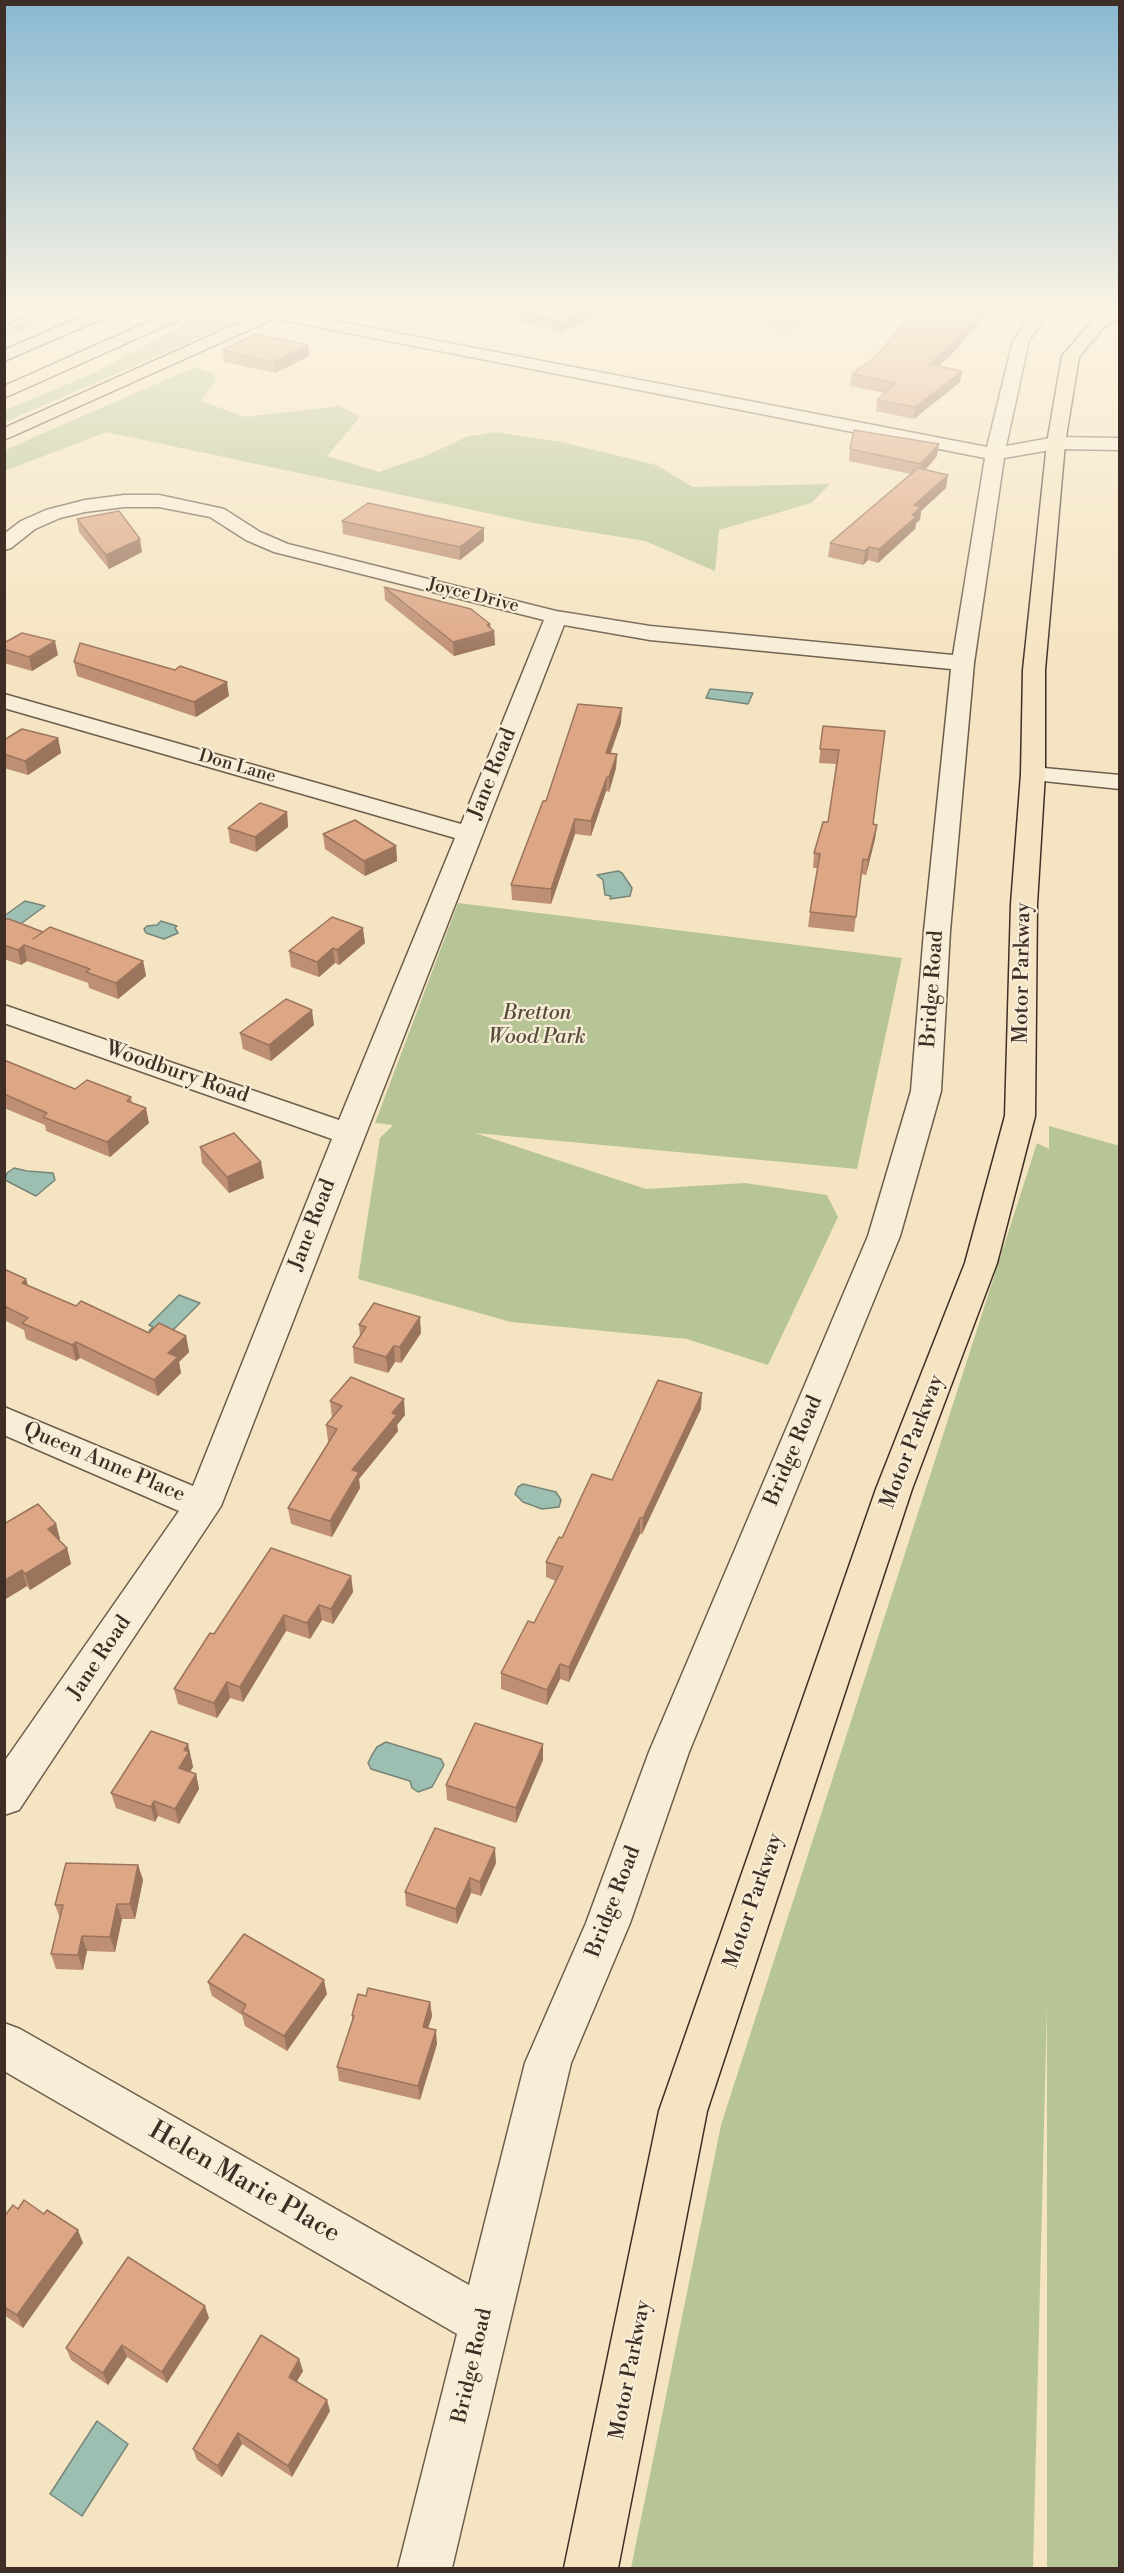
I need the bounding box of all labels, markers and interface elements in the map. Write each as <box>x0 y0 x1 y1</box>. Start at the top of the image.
street label: Joyce Drive <box>425 574 521 618</box>
street label: Jane Road <box>463 725 523 823</box>
street label: Don Lane <box>196 746 278 788</box>
street label: Motor Parkway <box>1009 902 1037 1044</box>
street label: Bridge Road <box>916 930 950 1048</box>
park label: Bretton Wood Park <box>488 1001 586 1051</box>
street label: Woodbury Road <box>102 1037 252 1109</box>
street label: Jane Road <box>284 1176 342 1274</box>
street label: Motor Parkway <box>876 1371 950 1513</box>
street label: Bridge Road <box>759 1392 829 1510</box>
street label: Queen Anne Place <box>19 1418 189 1508</box>
street label: Jane Road <box>63 1611 137 1705</box>
street label: Motor Parkway <box>719 1830 789 1972</box>
street label: Bridge Road <box>581 1843 647 1961</box>
street label: Helen Marie Place <box>143 2116 345 2250</box>
street label: Motor Parkway <box>605 2298 657 2442</box>
street label: Bridge Road <box>448 2306 498 2426</box>

